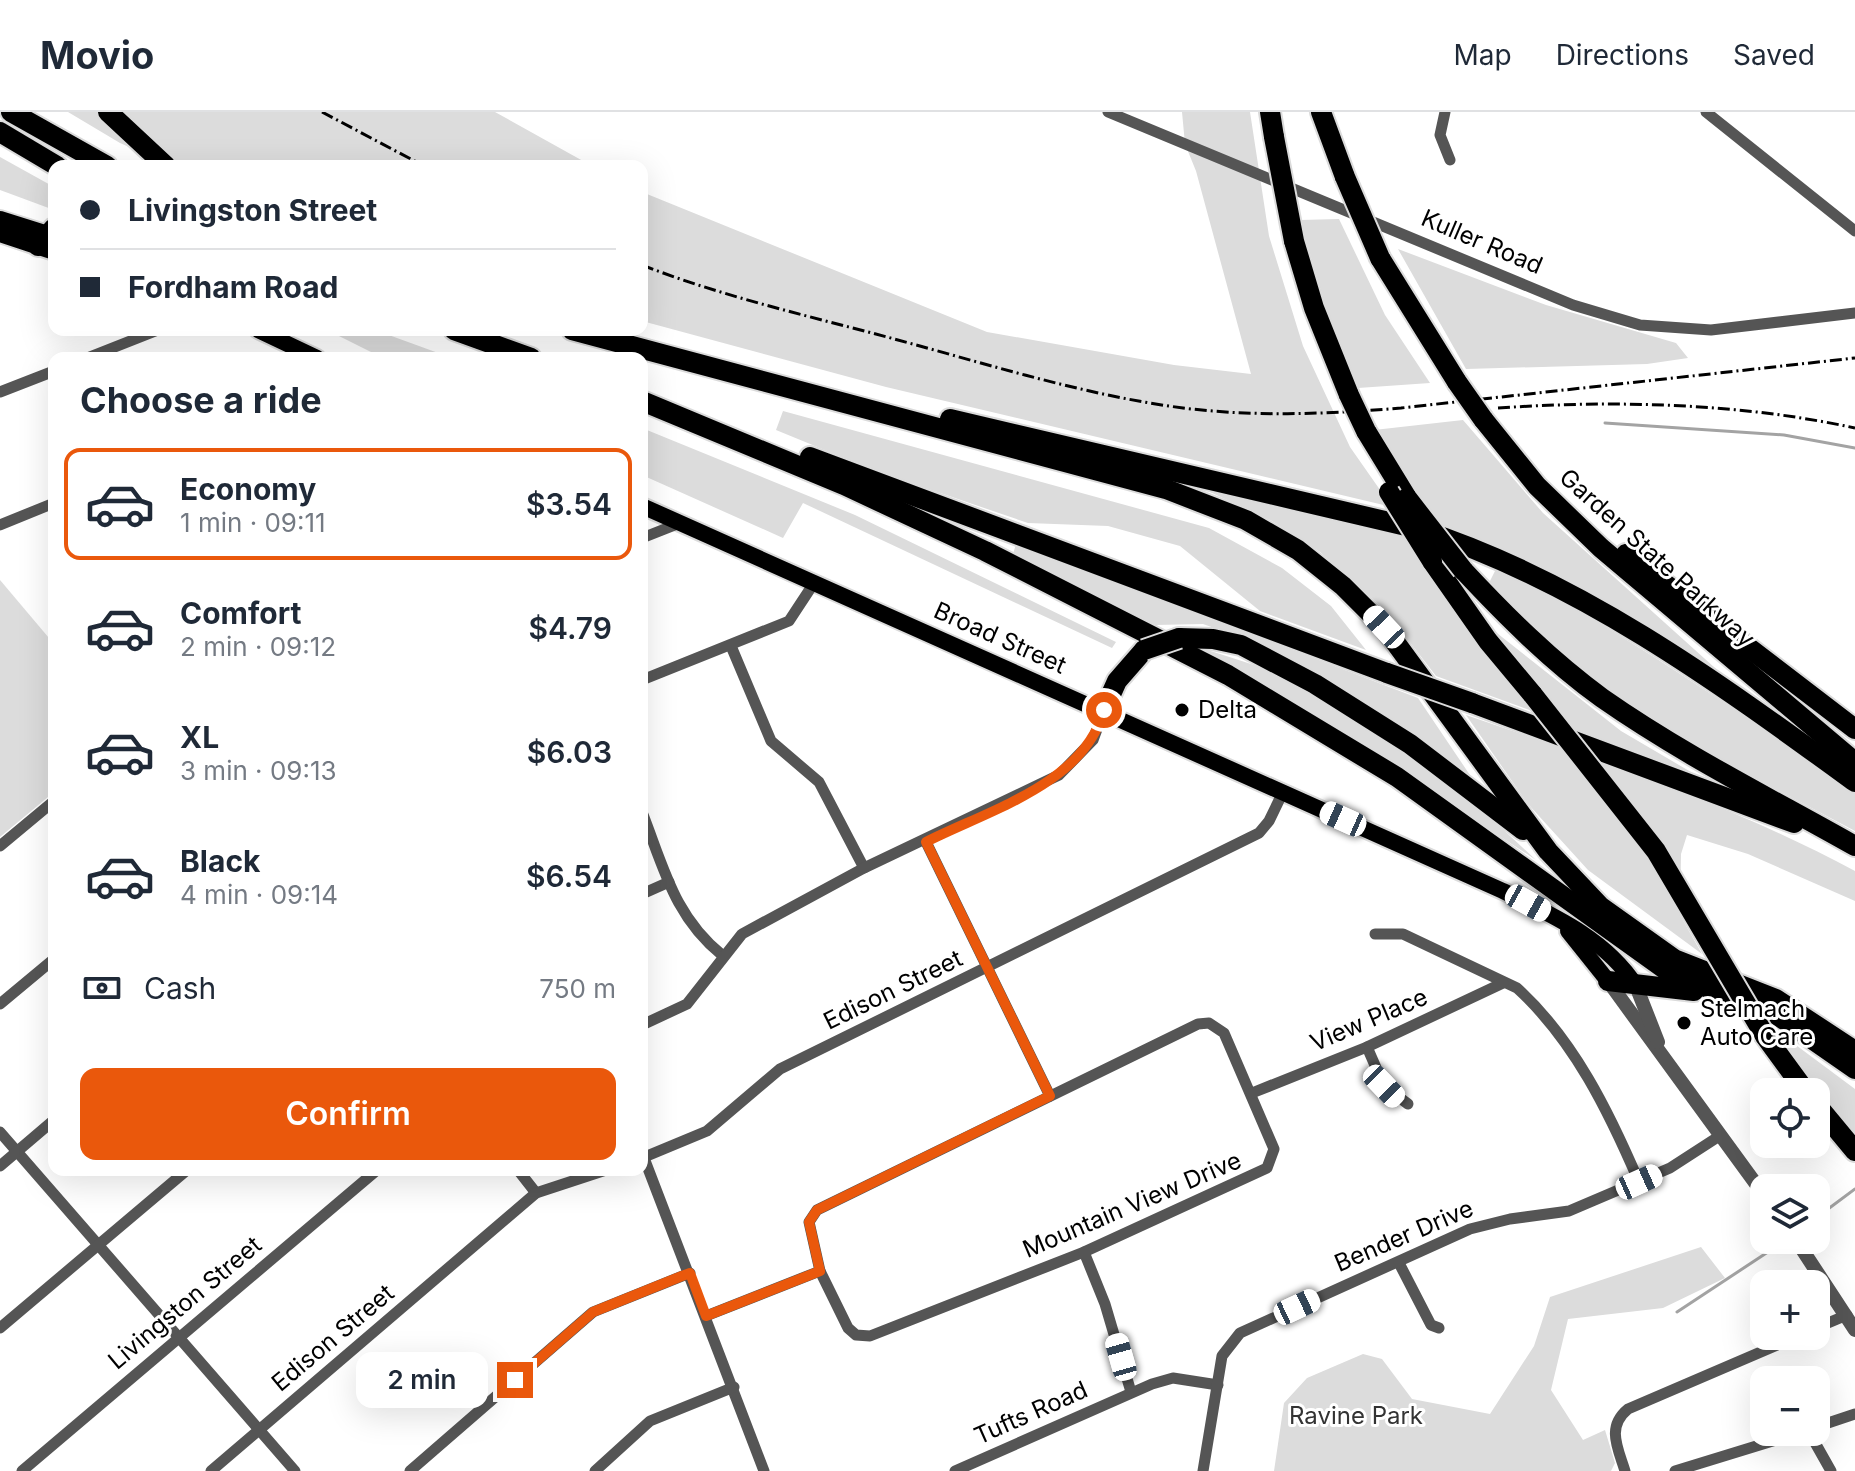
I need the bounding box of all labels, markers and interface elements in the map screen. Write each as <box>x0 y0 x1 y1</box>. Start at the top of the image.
text: Movio <box>40 32 154 78</box>
text: Map <box>1453 38 1512 72</box>
text: Directions <box>1556 38 1689 72</box>
text: Saved <box>1733 38 1815 72</box>
text: Livingston Street <box>128 192 377 228</box>
street label: Kuller Road <box>1417 203 1547 280</box>
text: Fordham Road <box>128 269 338 305</box>
text: Choose a ride <box>80 378 322 422</box>
street label: Garden State Parkway <box>1554 462 1761 653</box>
icon: car <box>84 468 156 540</box>
text: Economy <box>180 471 316 507</box>
text: $3.54 <box>526 486 612 522</box>
text: 1 min · 09:11 <box>180 507 326 538</box>
icon: car <box>84 592 156 664</box>
text: Comfort <box>180 595 301 631</box>
street label: Broad Street <box>930 595 1071 680</box>
car <box>1359 601 1409 653</box>
text: $4.79 <box>528 610 612 646</box>
text: 2 min · 09:12 <box>180 631 336 662</box>
route start <box>1086 692 1122 728</box>
place label: Delta <box>1198 695 1257 724</box>
marker: Delta <box>1173 701 1191 719</box>
icon: car <box>84 716 156 788</box>
text: XL <box>180 719 219 755</box>
text: $6.03 <box>527 734 612 770</box>
text: 3 min · 09:13 <box>180 755 337 786</box>
car <box>1316 798 1370 840</box>
icon: car <box>84 840 156 912</box>
text: Black <box>180 843 260 879</box>
text: $6.54 <box>526 858 612 894</box>
text: 4 min · 09:14 <box>180 879 338 910</box>
car <box>1501 881 1555 925</box>
street label: Edison Street <box>819 943 967 1036</box>
icon: cash <box>80 966 124 1010</box>
text: Cash <box>144 970 216 1006</box>
text: 750 m <box>539 973 616 1004</box>
street label: View Place <box>1306 982 1432 1057</box>
place label: Stelmach Auto Care <box>1700 994 1813 1051</box>
marker: Stelmach Auto Care <box>1675 1014 1693 1032</box>
car <box>1359 1060 1409 1112</box>
button: Confirm <box>80 1068 616 1160</box>
map controls <box>1750 1078 1830 1446</box>
button: locate <box>1750 1078 1830 1158</box>
street label: Mountain View Drive <box>1018 1145 1245 1264</box>
car <box>1612 1161 1666 1203</box>
button: layers <box>1750 1174 1830 1254</box>
street label: Bender Drive <box>1330 1193 1478 1278</box>
street label: Livingston Street <box>102 1230 267 1375</box>
button: + <box>1750 1270 1830 1350</box>
street label: Edison Street <box>266 1278 400 1397</box>
car <box>1270 1286 1324 1328</box>
car <box>1103 1331 1139 1383</box>
callout: 2 min <box>355 1352 487 1408</box>
route end <box>497 1362 533 1398</box>
text: 2 min <box>388 1364 456 1395</box>
button: − <box>1750 1366 1830 1446</box>
street label: Tufts Road <box>970 1375 1092 1450</box>
park label: Ravine Park <box>1289 1401 1423 1430</box>

